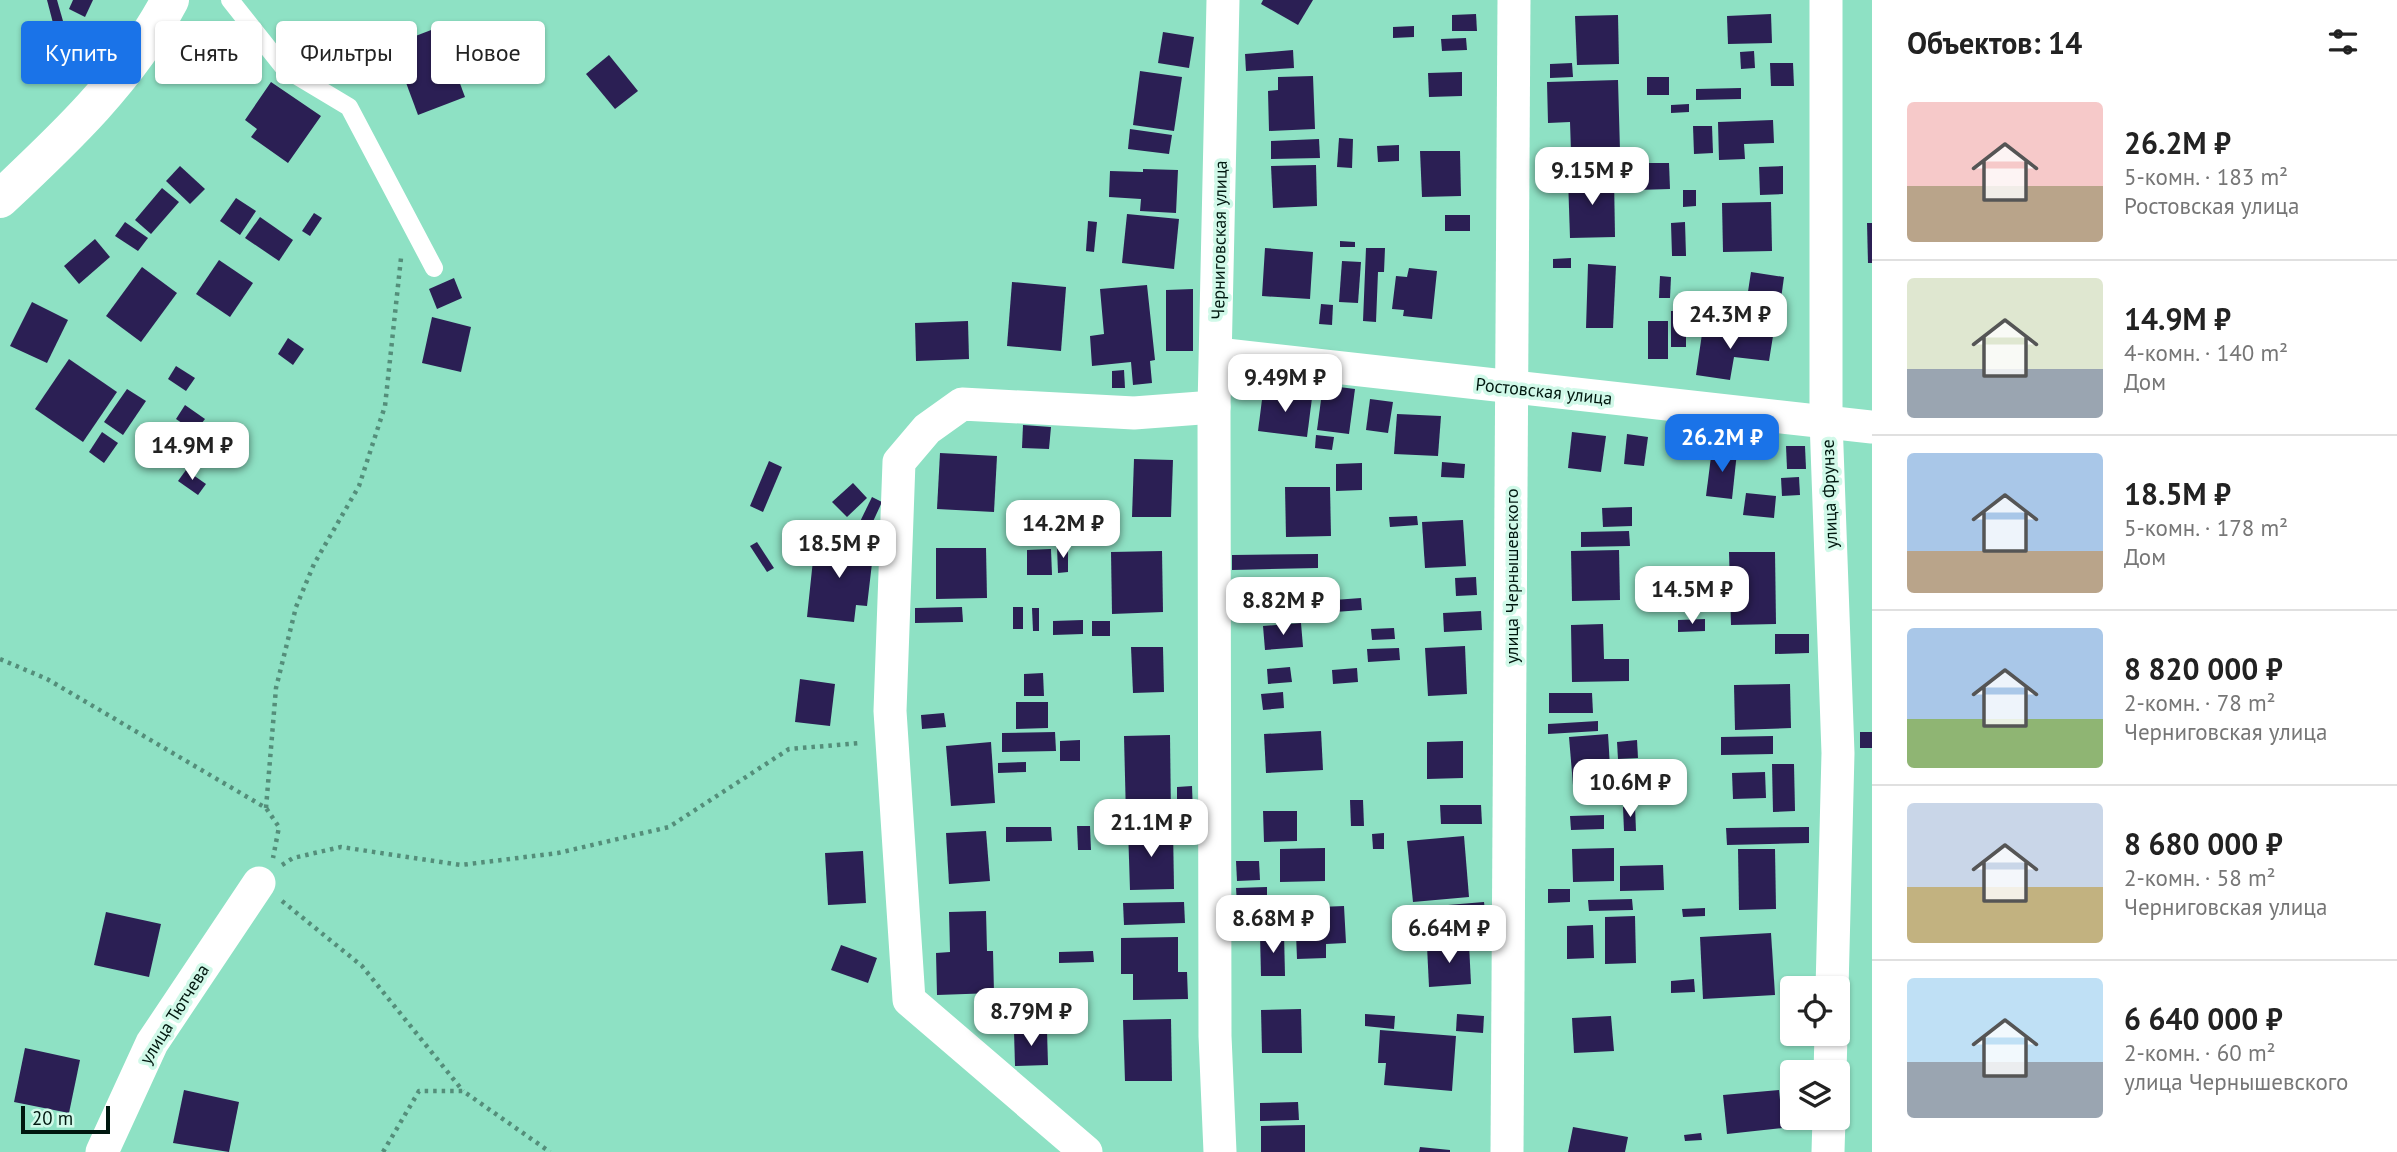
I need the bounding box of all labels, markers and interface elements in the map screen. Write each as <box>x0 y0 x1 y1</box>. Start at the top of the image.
chip: Купить <box>21 21 141 84</box>
chip: Снять <box>155 21 262 84</box>
chip: Фильтры <box>276 21 417 84</box>
chip: Новое <box>431 21 545 84</box>
text: Объектов: 14 <box>1907 23 2082 62</box>
icon: filters <box>2324 23 2362 61</box>
text: 26.2M ₽ <box>2124 123 2231 162</box>
icon: home <box>1963 130 2047 214</box>
pin: 9.15M ₽ <box>1527 148 1657 207</box>
text: 9.15M ₽ <box>1551 155 1633 184</box>
street label: Черниговская улица <box>1206 160 1232 320</box>
text: 5-комн. · 183 m² <box>2124 162 2288 191</box>
text: Ростовская улица <box>2124 191 2299 220</box>
pin: 24.3M ₽ <box>1665 292 1795 351</box>
text: 24.3M ₽ <box>1689 299 1771 328</box>
text: 14.9M ₽ <box>2124 299 2231 338</box>
icon: home <box>1963 306 2047 390</box>
text: 4-комн. · 140 m² <box>2124 338 2288 367</box>
pin: 9.49M ₽ <box>1220 354 1350 414</box>
text: 9.49M ₽ <box>1244 362 1326 391</box>
text: Дом <box>2124 367 2166 396</box>
street label: Ростовская улица <box>1475 372 1613 410</box>
pin: 26.2M ₽ <box>1657 414 1787 474</box>
pin: 14.9M ₽ <box>127 422 257 482</box>
text: 26.2M ₽ <box>1681 422 1763 451</box>
text: 14.9M ₽ <box>151 430 233 459</box>
street label: улица Фрунзе <box>1816 439 1842 549</box>
text: 18.5M ₽ <box>2124 474 2231 513</box>
icon: home <box>1963 481 2047 565</box>
street label: улица Чернышевского <box>1500 488 1523 664</box>
pin: 14.2M ₽ <box>998 500 1128 560</box>
text: 14.2M ₽ <box>1022 508 1104 537</box>
text: 5-комн. · 178 m² <box>2124 513 2288 542</box>
pin: 18.5M ₽ <box>774 520 904 580</box>
text: 18.5M ₽ <box>798 528 880 557</box>
text: Дом <box>2124 542 2166 571</box>
pin: 14.5M ₽ <box>1627 566 1757 626</box>
text: 14.5M ₽ <box>1651 574 1733 603</box>
pin: 8.82M ₽ <box>1218 578 1348 637</box>
text: 8.82M ₽ <box>1242 585 1324 614</box>
text: 8 820 000 ₽ <box>2124 649 2283 688</box>
icon: home <box>1963 656 2047 740</box>
text: 2-комн. · 78 m² <box>2124 688 2276 717</box>
text: Черниговская улица <box>2124 717 2327 746</box>
pin: 10.6M ₽ <box>1565 760 1695 819</box>
text: 10.6M ₽ <box>1589 767 1671 796</box>
pin: 21.1M ₽ <box>1086 800 1216 859</box>
text: 21.1M ₽ <box>1110 807 1192 836</box>
text: 8 680 000 ₽ <box>2124 824 2283 863</box>
icon: home <box>1963 831 2047 915</box>
text: 2-комн. · 58 m² <box>2124 863 2276 892</box>
text: Черниговская улица <box>2124 892 2327 921</box>
pin: 8.68M ₽ <box>1208 895 1338 955</box>
text: 8.68M ₽ <box>1232 903 1314 932</box>
pin: 6.64M ₽ <box>1384 906 1514 965</box>
text: 6.64M ₽ <box>1408 913 1490 942</box>
street label: улица Тютчева <box>134 960 214 1068</box>
map controls <box>1780 976 1850 1130</box>
button: locate <box>1780 976 1850 1046</box>
pin: 8.79M ₽ <box>966 988 1096 1048</box>
text: 8.79M ₽ <box>990 996 1072 1025</box>
text: 6 640 000 ₽ <box>2124 999 2283 1038</box>
icon: home <box>1963 1006 2047 1090</box>
text: 2-комн. · 60 m² <box>2124 1038 2276 1067</box>
button: layers <box>1780 1060 1850 1130</box>
text: улица Чернышевского <box>2124 1067 2348 1096</box>
scale bar <box>21 1103 110 1135</box>
text: 20 m <box>32 1106 73 1130</box>

